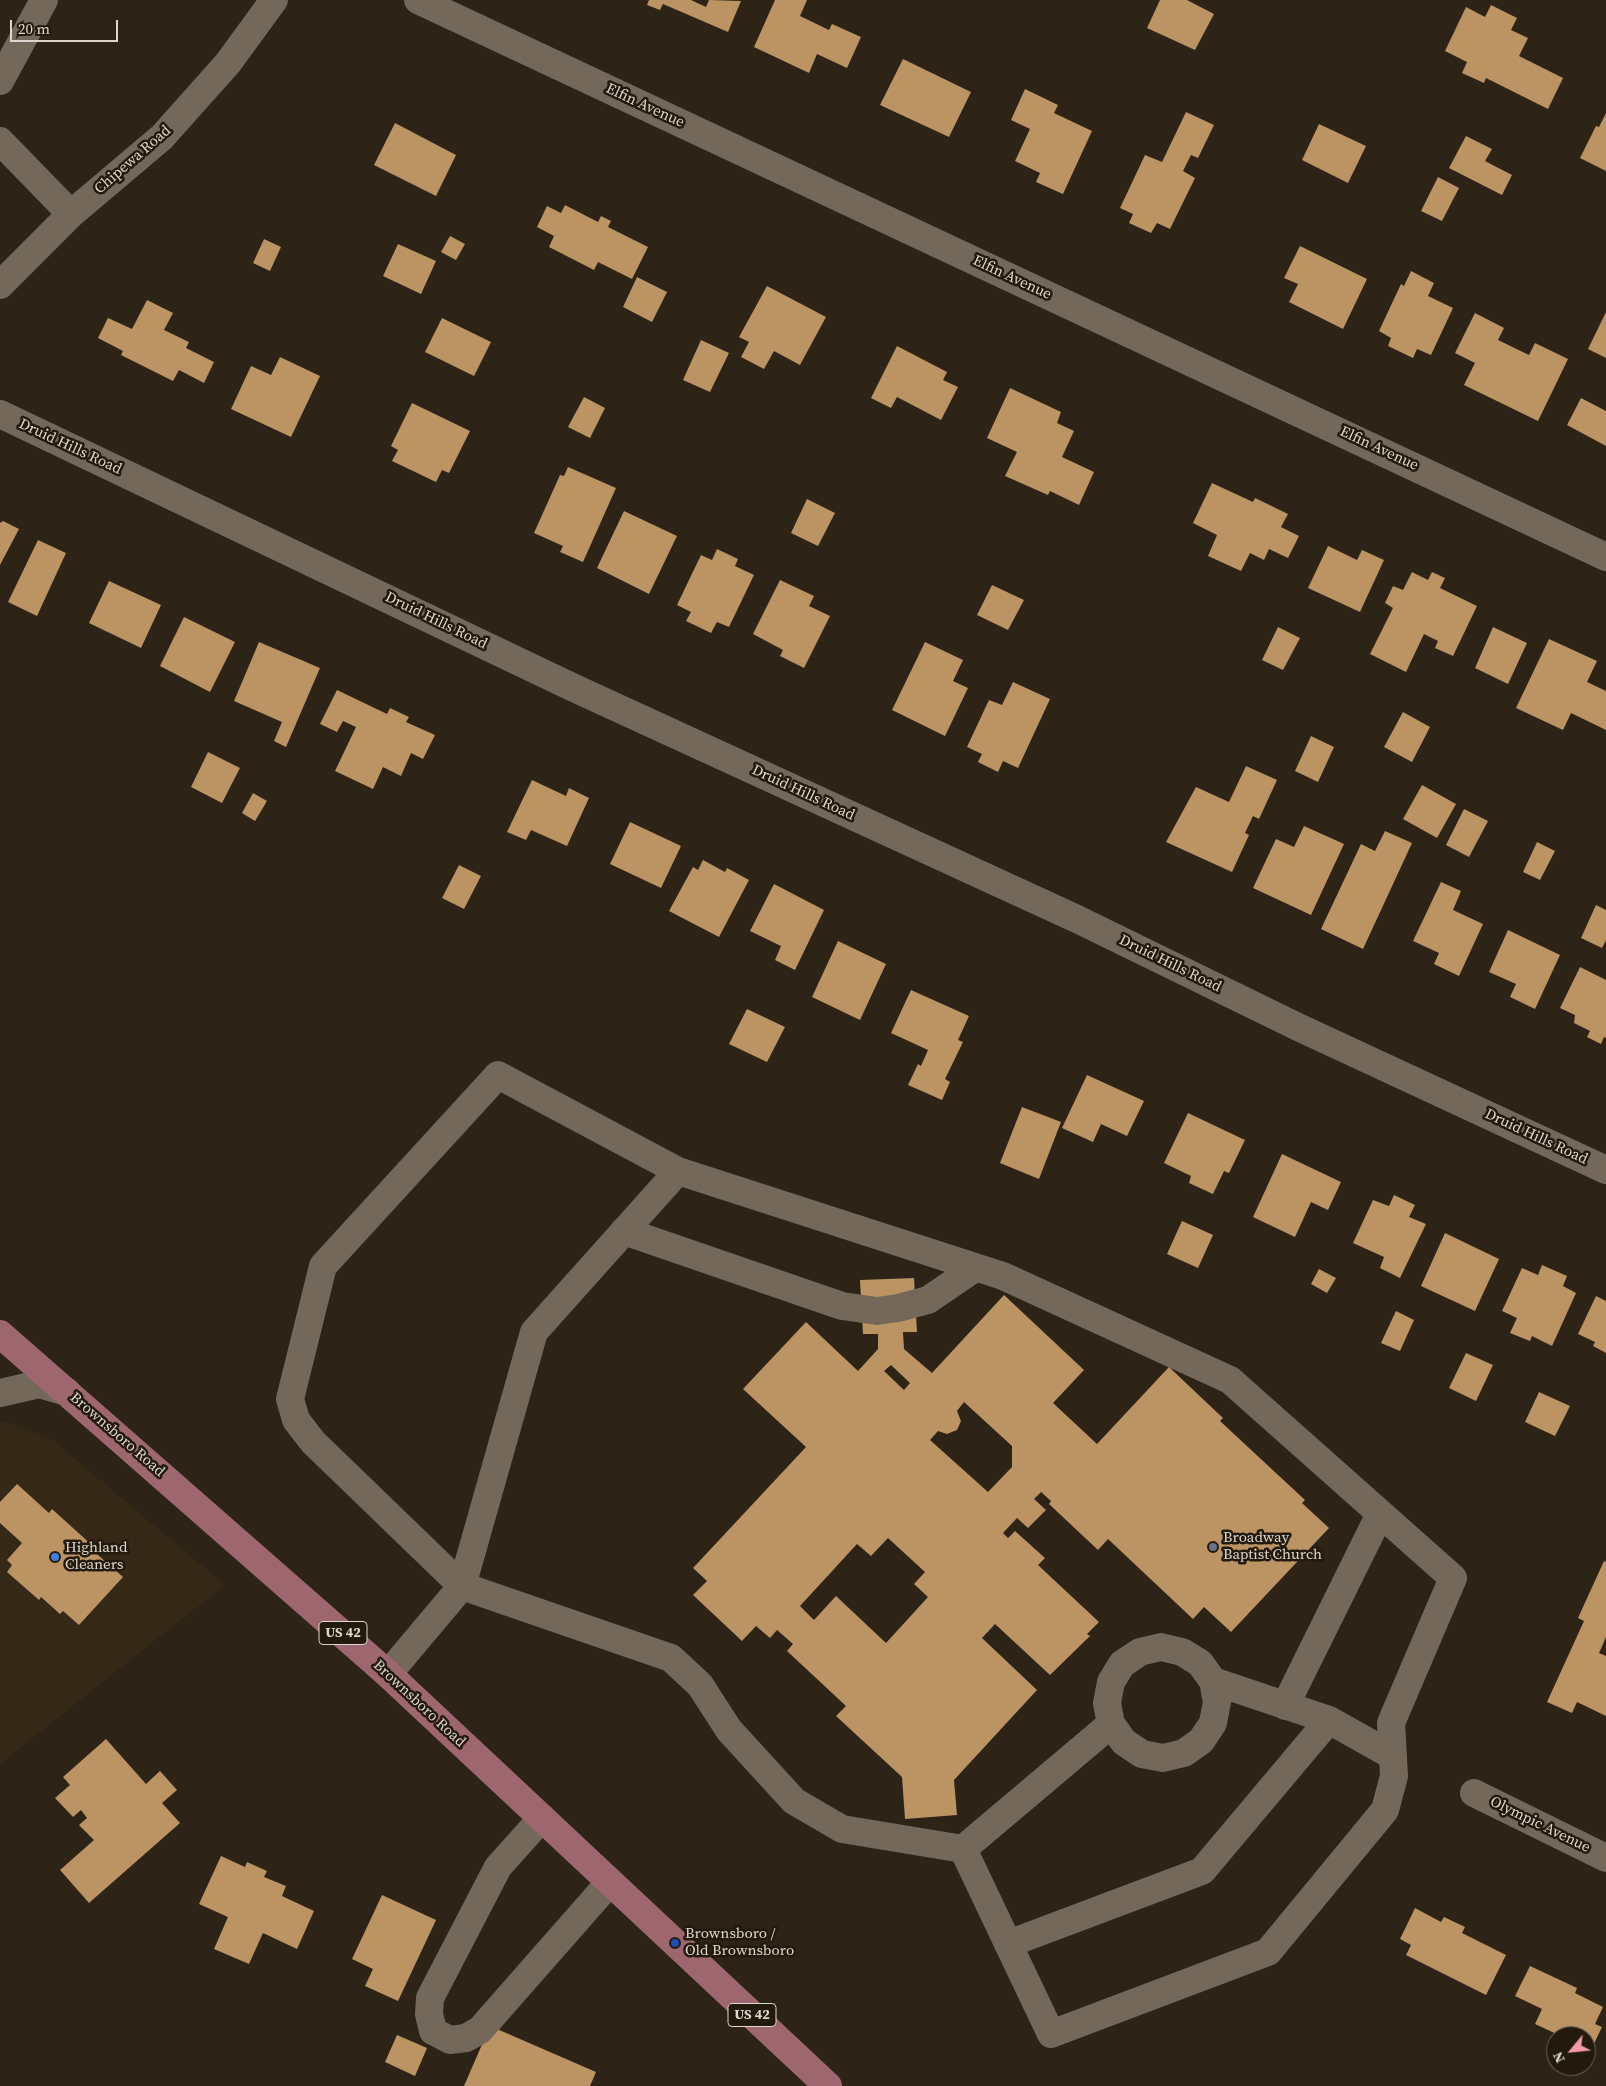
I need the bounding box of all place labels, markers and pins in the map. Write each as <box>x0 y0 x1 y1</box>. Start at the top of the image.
place label: Broadway Baptist Church <box>1223 1529 1322 1564</box>
place label: Highland Cleaners <box>65 1539 127 1574</box>
marker: Broadway Baptist Church <box>1207 1541 1219 1553</box>
marker: Highland Cleaners <box>49 1551 61 1563</box>
place label: Brownsboro / Old Brownsboro <box>685 1925 794 1960</box>
marker: Brownsboro / Old Brownsboro <box>669 1937 681 1949</box>

